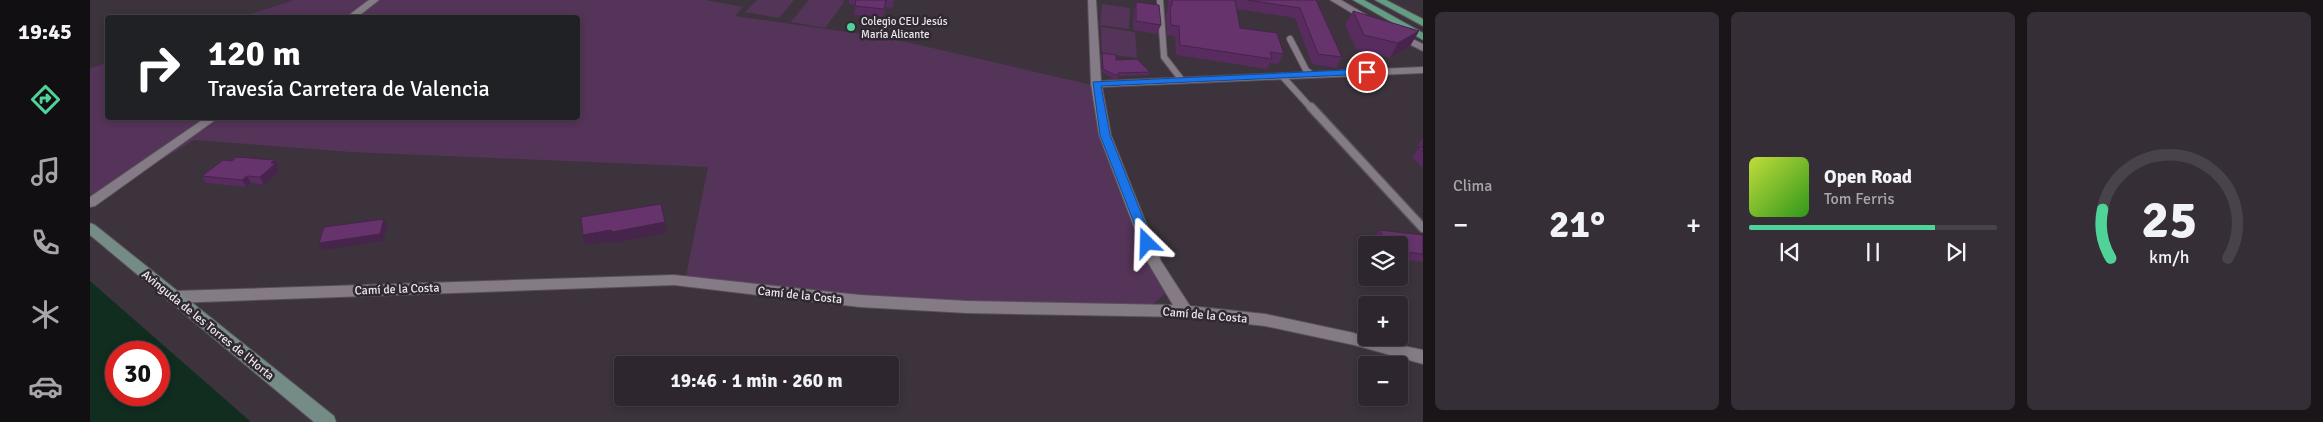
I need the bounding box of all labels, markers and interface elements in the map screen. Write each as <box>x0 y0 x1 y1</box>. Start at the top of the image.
place label: Colegio CEU Jesús María Alicante <box>861 15 948 41</box>
text: 19:45 <box>18 18 72 45</box>
marker: Colegio CEU Jesús María Alicante <box>845 21 857 33</box>
text: 120 m <box>208 32 301 75</box>
icon: right <box>125 35 190 100</box>
pin <box>1346 51 1388 93</box>
icon: arrive <box>1353 58 1381 86</box>
text: Travesía Carretera de Valencia <box>208 75 490 102</box>
icon: directions <box>28 82 63 117</box>
icon: music <box>28 154 63 189</box>
text: Open Road <box>1824 165 1912 189</box>
text: Clima <box>1453 176 1492 196</box>
text: 25 <box>2141 188 2197 252</box>
text: Tom Ferris <box>1824 189 1894 209</box>
text: 21° <box>1549 201 1605 248</box>
text: − <box>1453 208 1468 242</box>
text: + <box>1686 208 1701 242</box>
position arrow <box>1120 216 1172 268</box>
icon: phone <box>28 225 63 260</box>
map controls <box>1358 236 1408 406</box>
button: layers <box>1358 236 1408 286</box>
icon: previous <box>1776 238 1804 266</box>
icon: pause <box>1859 238 1887 266</box>
icon: next <box>1942 238 1970 266</box>
text: km/h <box>2149 246 2189 268</box>
street label: Avinguda de les Torres de l'Horta <box>138 267 277 383</box>
street label: Camí de la Costa <box>354 281 440 298</box>
street label: Camí de la Costa <box>757 284 843 307</box>
button: + <box>1358 296 1408 346</box>
icon: climate <box>28 297 63 332</box>
street label: Camí de la Costa <box>1162 304 1248 327</box>
speed limit sign: 30 <box>105 341 170 406</box>
button: − <box>1358 356 1408 406</box>
icon: car <box>28 369 63 404</box>
text: 19:46 · 1 min · 260 m <box>670 369 843 393</box>

